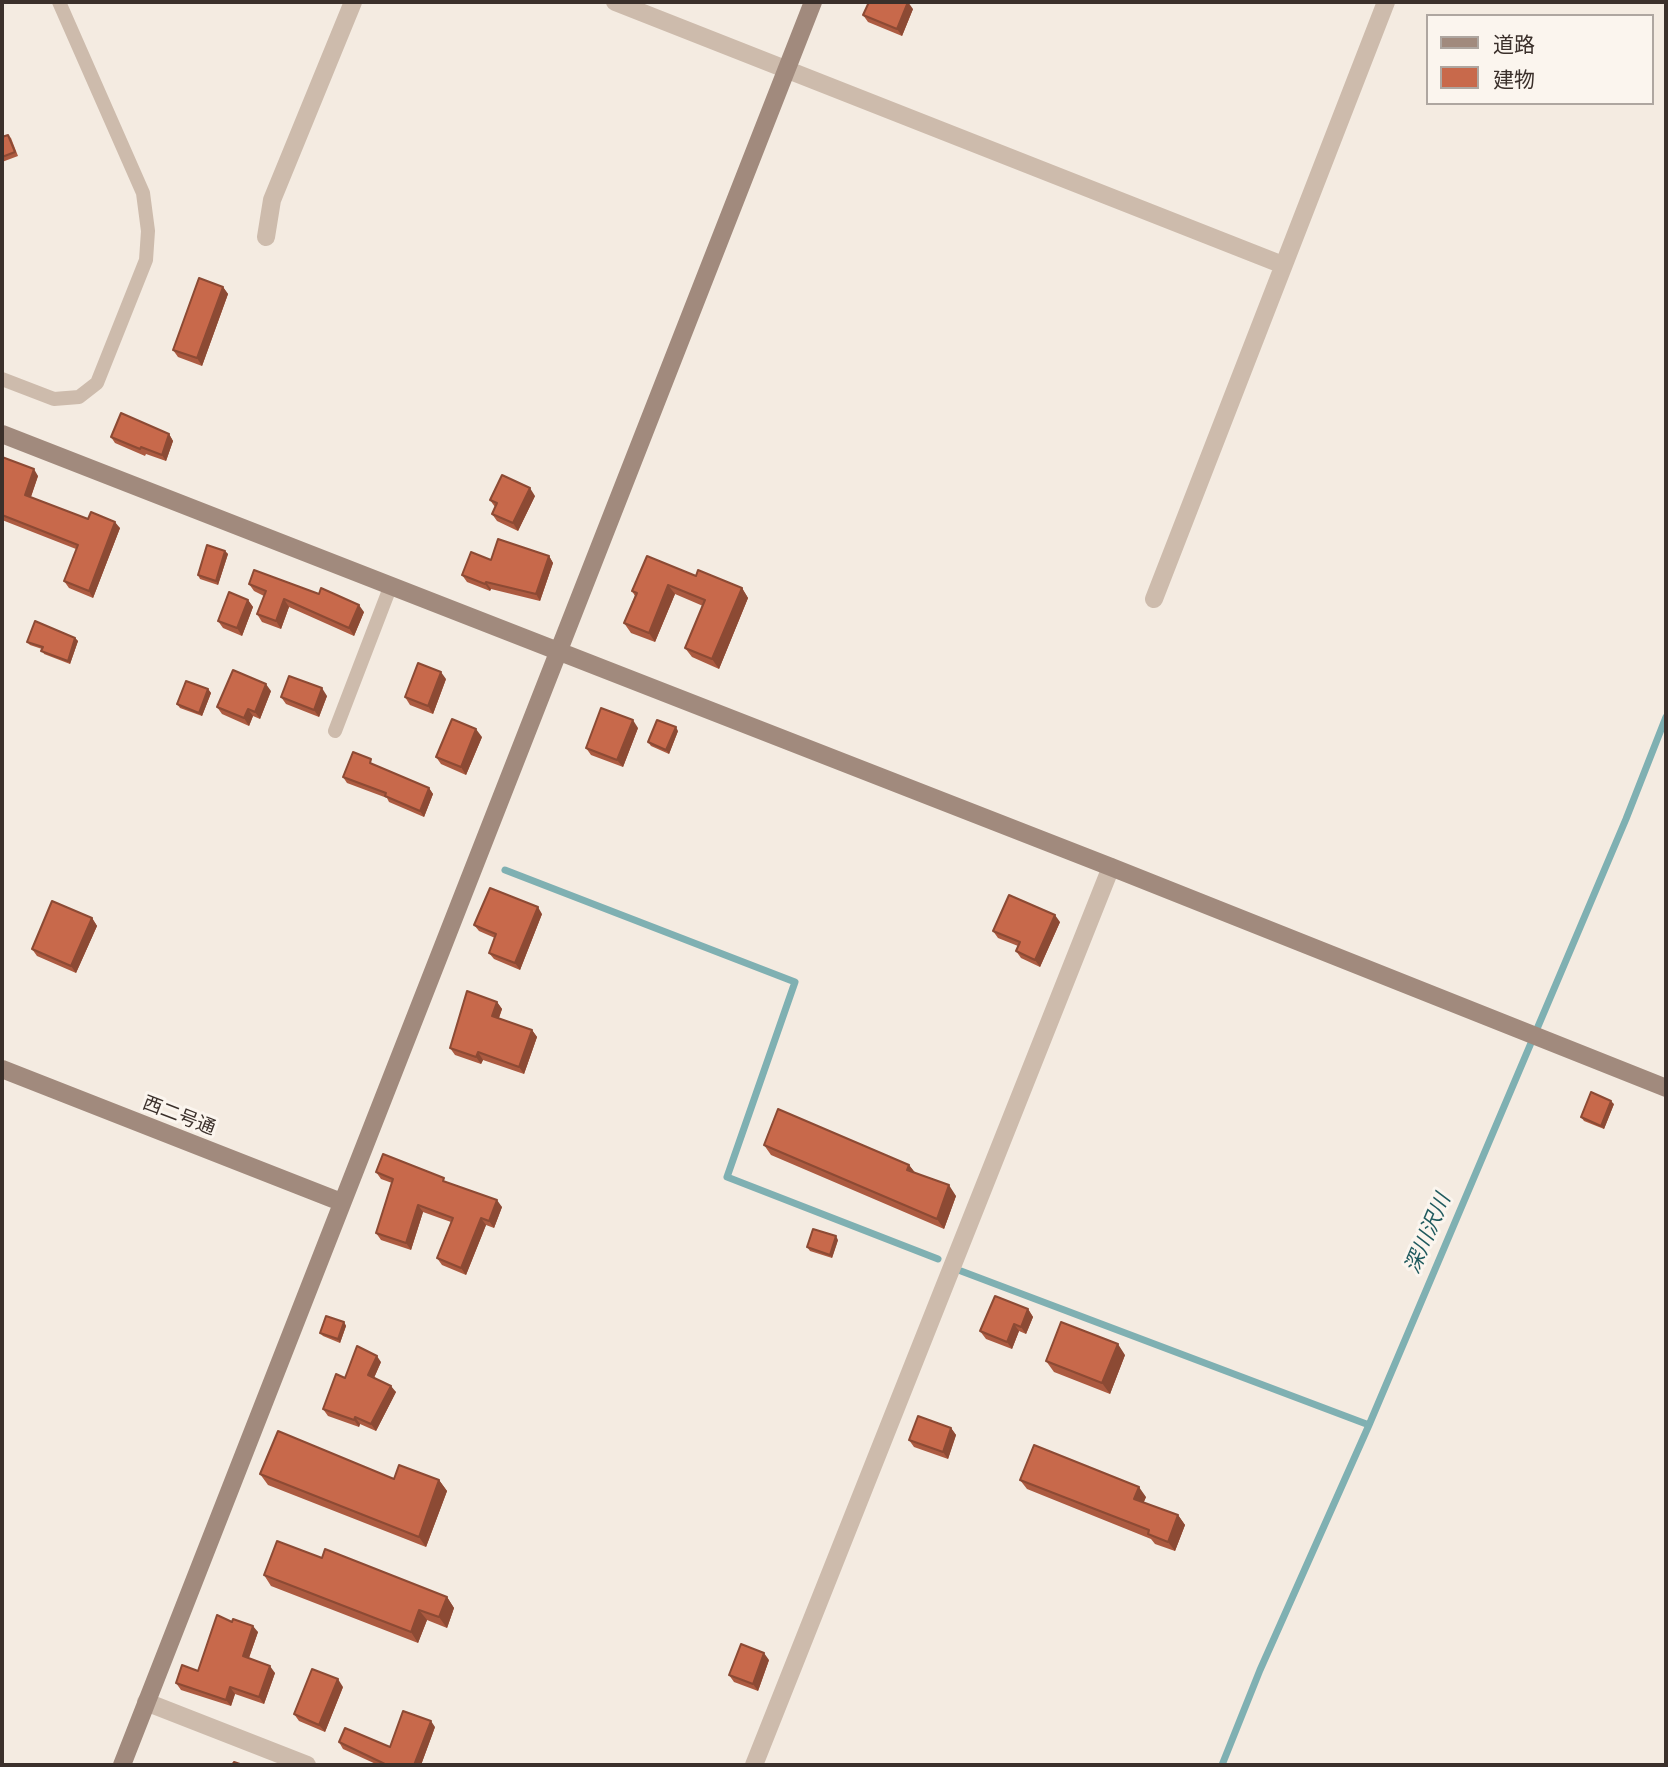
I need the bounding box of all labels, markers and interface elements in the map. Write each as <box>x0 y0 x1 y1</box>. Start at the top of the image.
legend <box>1426 14 1654 105</box>
text: 道路 <box>1493 32 1535 57</box>
text: 建物 <box>1493 67 1535 92</box>
street label: 西二号通 <box>139 1092 219 1140</box>
water label: 深川沢川 <box>1400 1190 1456 1278</box>

